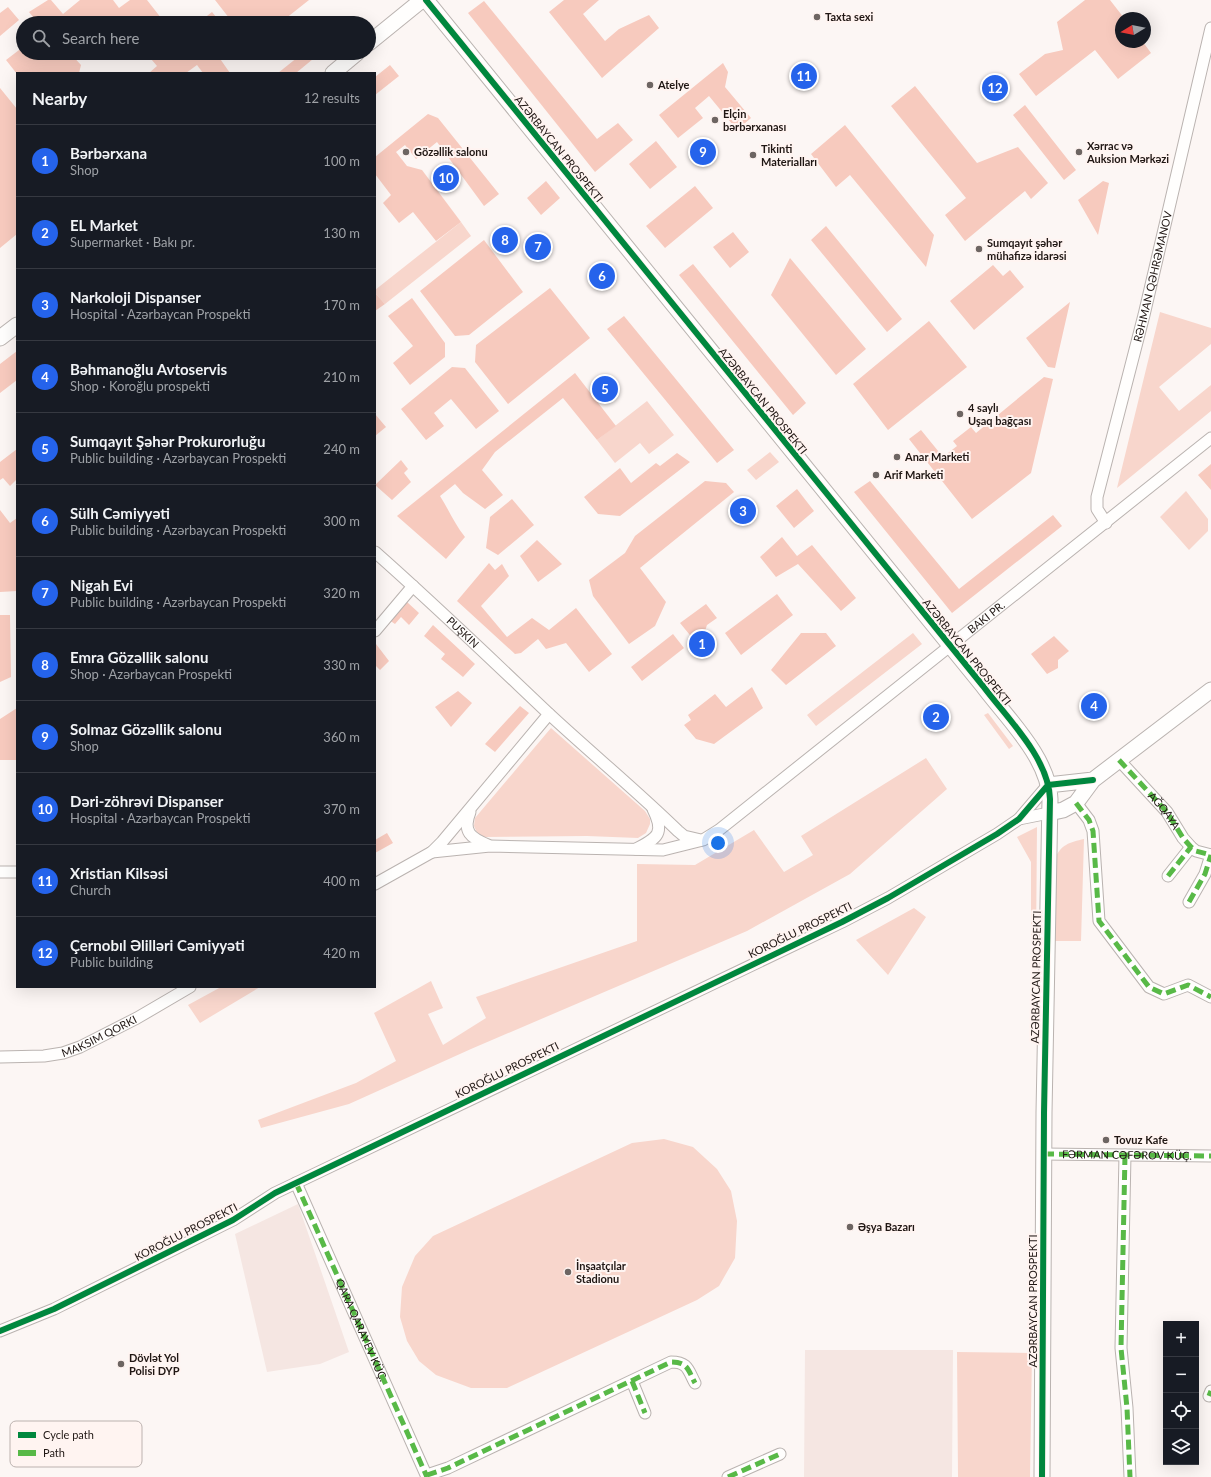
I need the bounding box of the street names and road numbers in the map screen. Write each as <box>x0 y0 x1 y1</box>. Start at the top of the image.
street label: AZƏRBAYCAN PROSPEKTI <box>512 93 606 204</box>
street label: RƏHMAN QƏHRƏMANOV <box>1130 209 1174 343</box>
street label: AZƏRBAYCAN PROSPEKTI <box>716 345 810 456</box>
street label: AZƏRBAYCAN PROSPEKTI <box>920 596 1014 707</box>
street label: BAKI PR. <box>965 598 1007 636</box>
street label: PUŞKIN <box>444 614 482 650</box>
street label: AĞQAYA <box>1146 789 1183 832</box>
street label: KOROĞLU PROSPEKTI <box>746 899 854 960</box>
street label: AZƏRBAYCAN PROSPEKTI <box>1028 910 1043 1044</box>
street label: MAKSIM QORKI <box>59 1012 139 1059</box>
street label: KOROĞLU PROSPEKTI <box>453 1039 561 1100</box>
street label: FƏRMAN CƏFƏROV KÜÇ. <box>1062 1147 1192 1162</box>
street label: KOROĞLU PROSPEKTI <box>132 1200 239 1263</box>
street label: AZƏRBAYCAN PROSPEKTI <box>1026 1234 1039 1368</box>
street label: QARA QARAYEV KÜÇ. <box>333 1277 391 1383</box>

